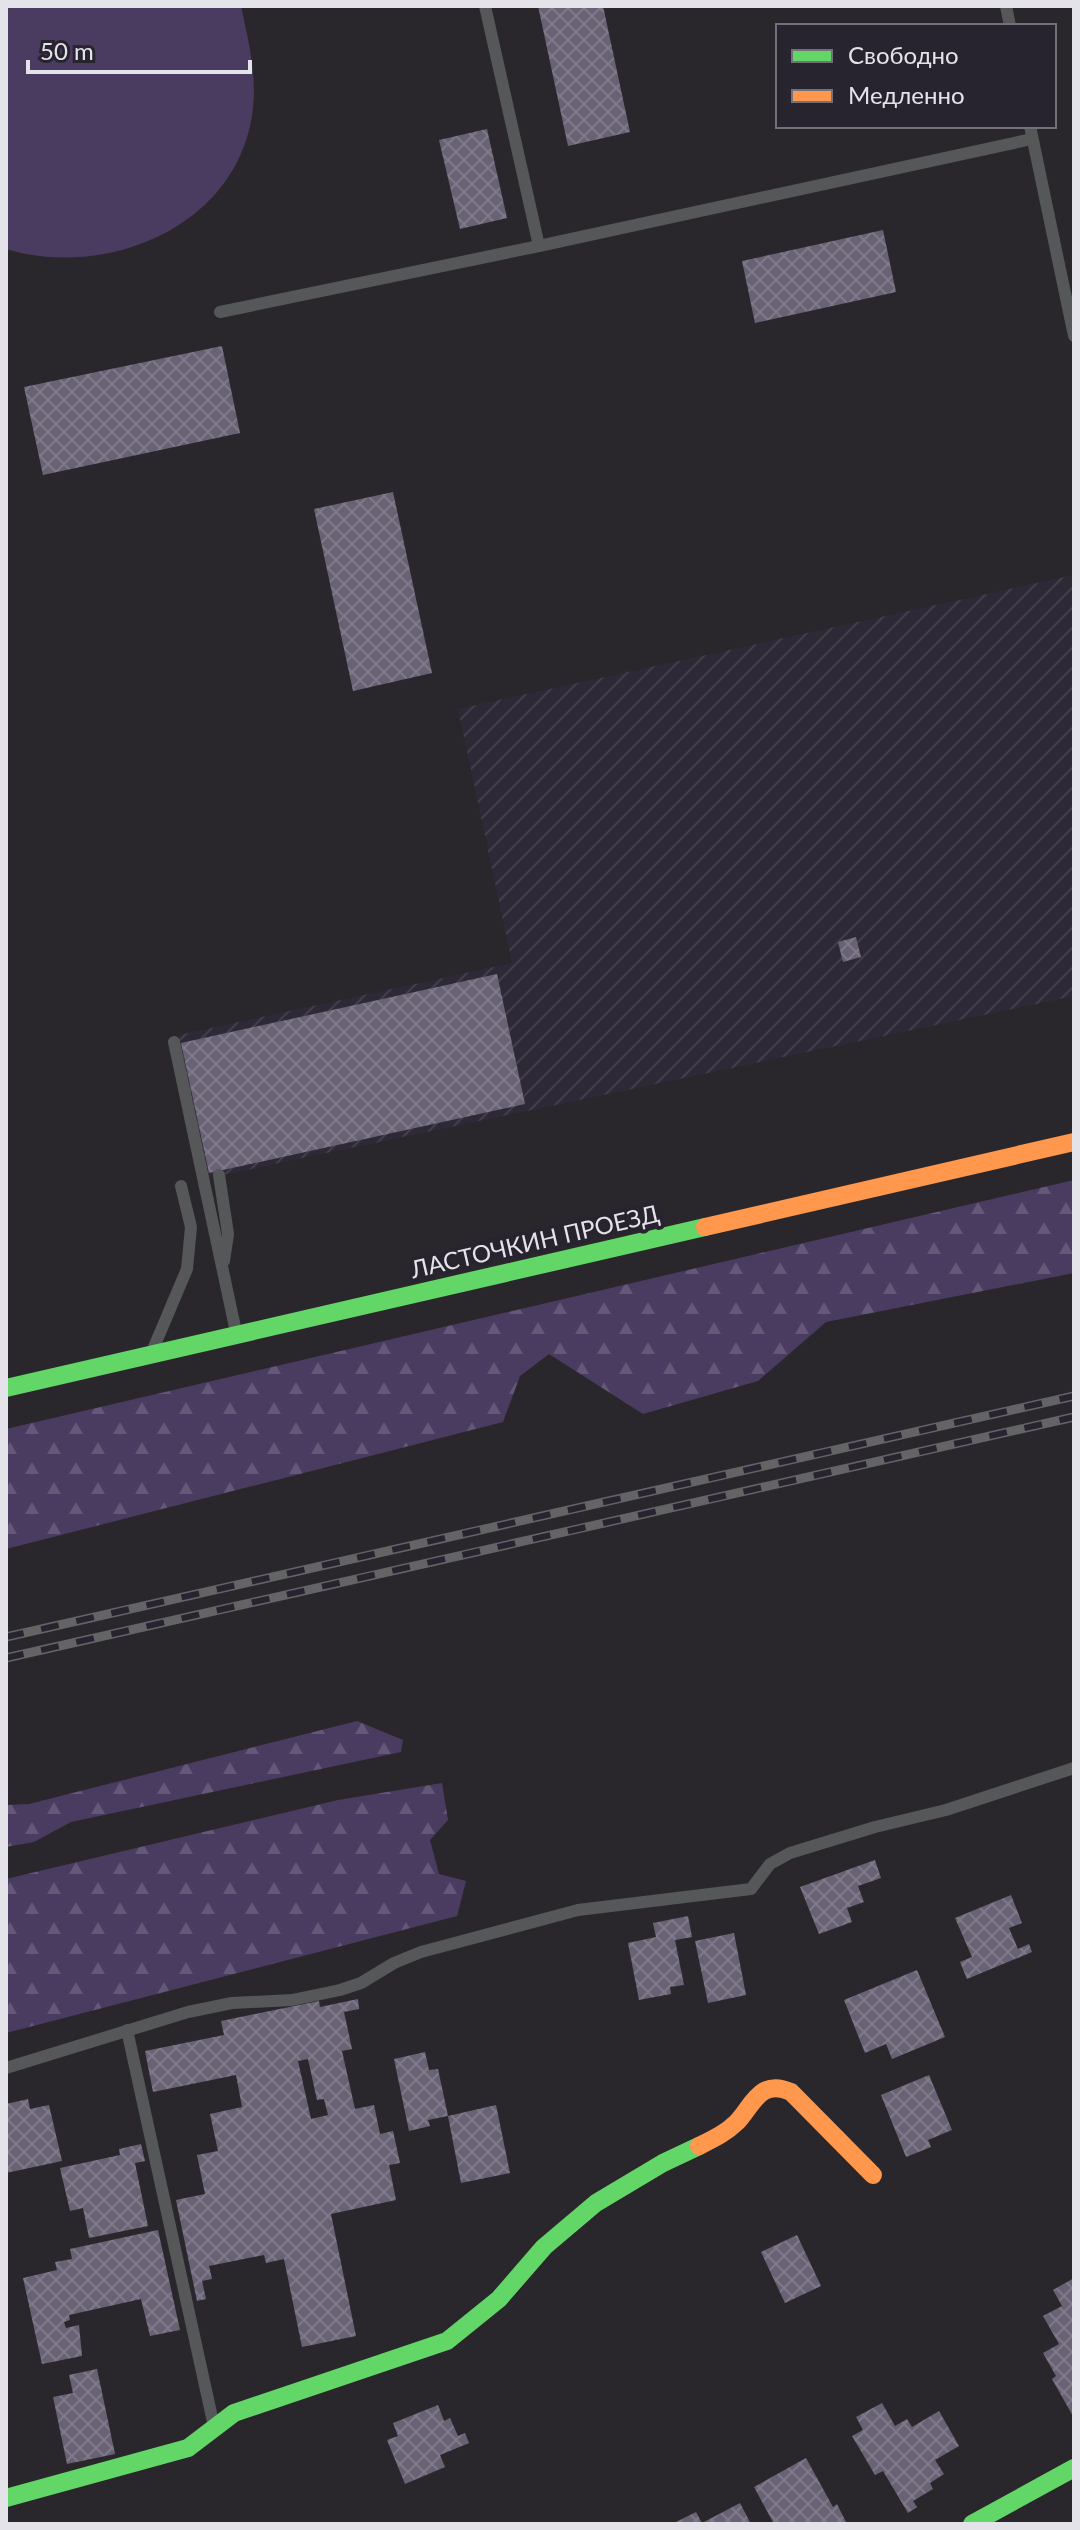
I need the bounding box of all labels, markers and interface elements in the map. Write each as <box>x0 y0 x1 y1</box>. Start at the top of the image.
scale bar <box>28 24 250 74</box>
legend <box>776 24 1056 128</box>
text: 50 m <box>40 36 94 65</box>
text: Свободно <box>848 40 959 69</box>
text: Медленно <box>848 80 965 109</box>
street label: ЛАСТОЧКИН ПРОЕЗД <box>407 1198 662 1283</box>

